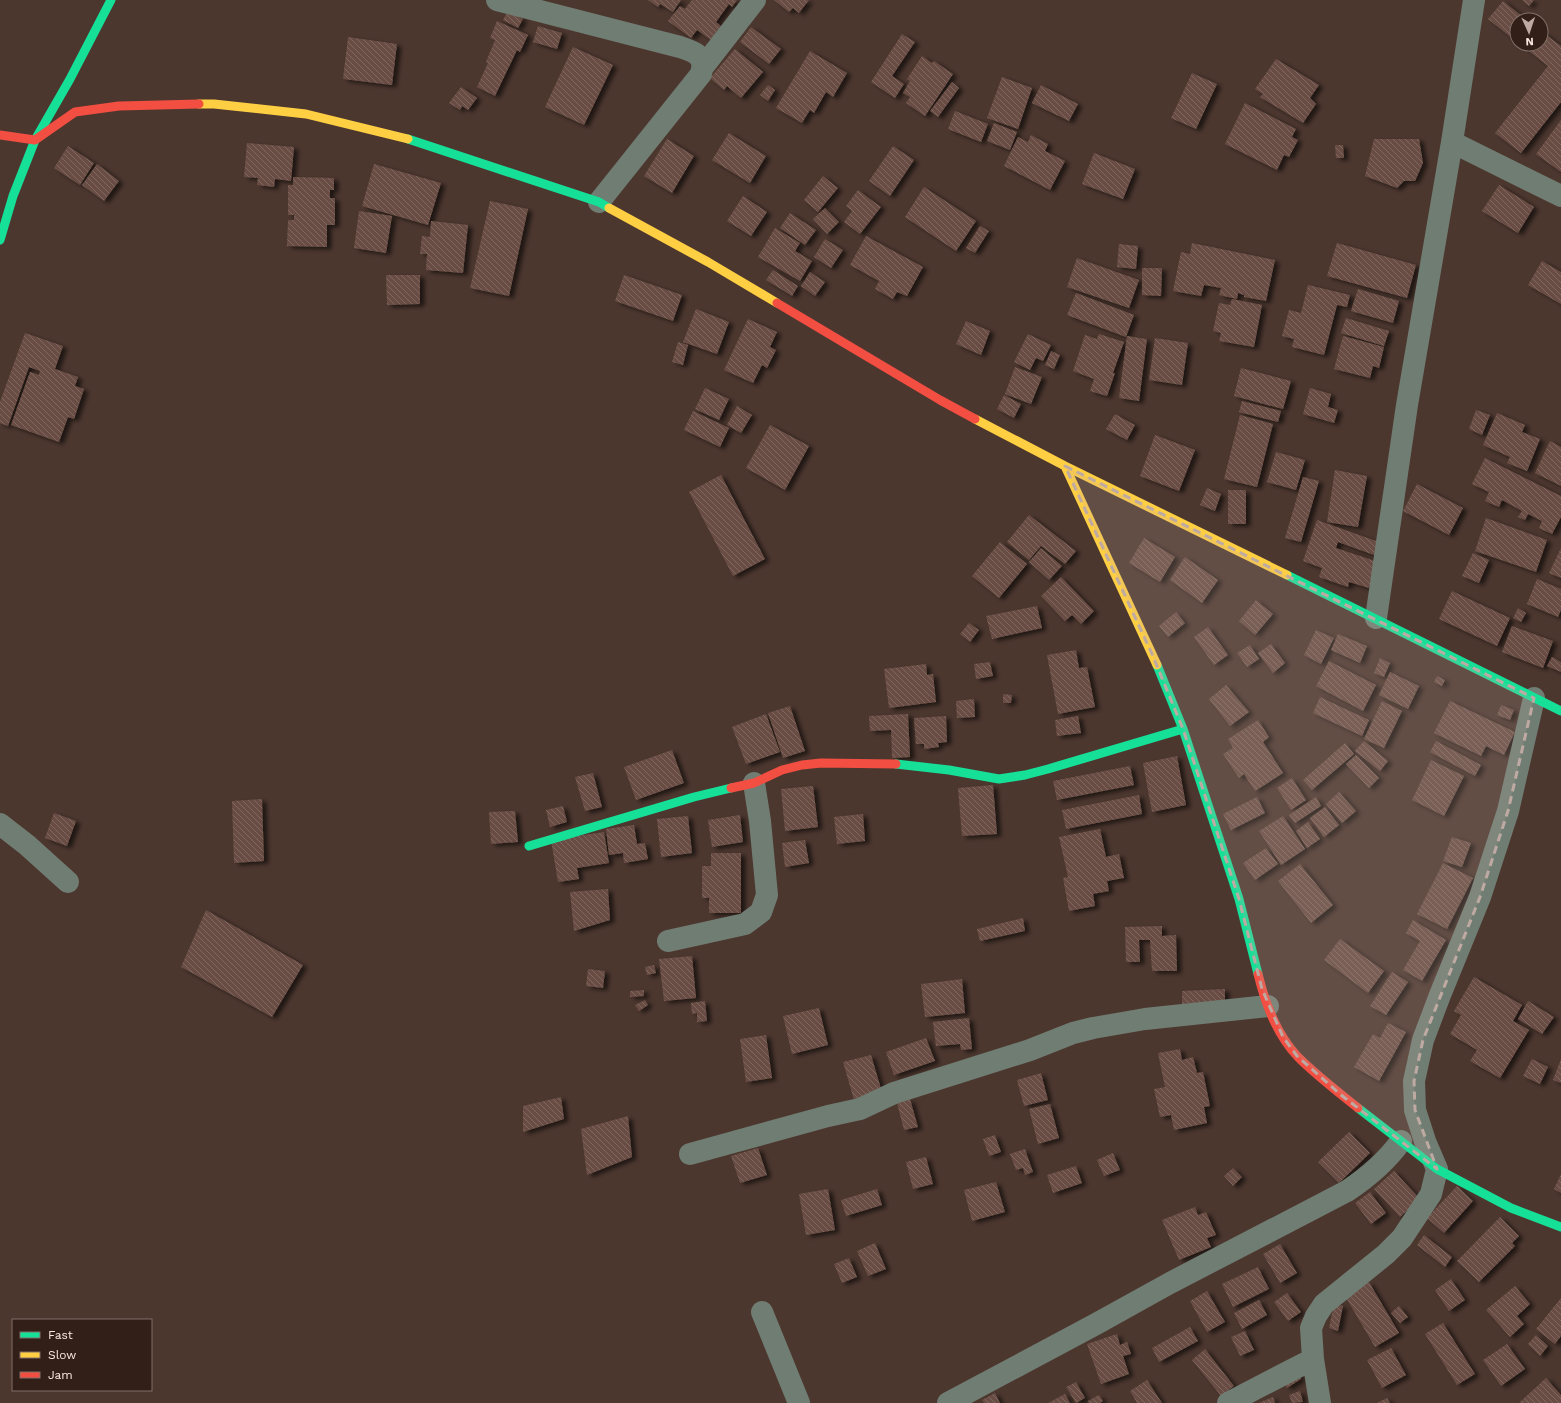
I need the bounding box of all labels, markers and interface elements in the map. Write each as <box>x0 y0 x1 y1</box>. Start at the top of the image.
north arrow <box>1509 12 1549 52</box>
text: N <box>1525 35 1534 48</box>
legend <box>12 1319 152 1391</box>
text: Fast <box>48 1328 73 1342</box>
text: Slow <box>48 1348 76 1362</box>
text: Jam <box>48 1368 73 1382</box>

